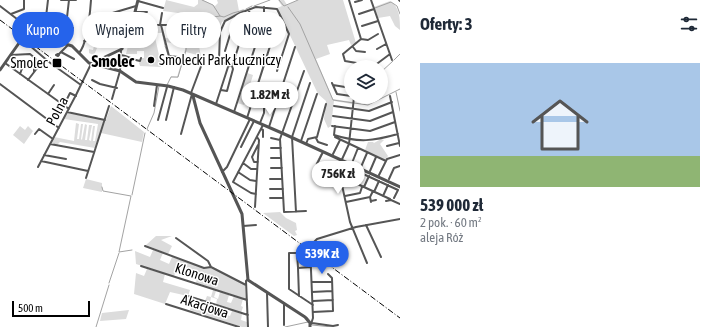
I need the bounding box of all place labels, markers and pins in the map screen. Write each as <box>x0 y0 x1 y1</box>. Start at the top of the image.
place label: Smolecki Park Łuczniczy <box>159 52 281 68</box>
place label: Smolec <box>10 55 49 71</box>
marker: Smolecki Park Łuczniczy <box>146 55 156 65</box>
marker: Smolec <box>51 57 63 69</box>
pin: 1.82M zł <box>229 82 311 116</box>
pin: 756K zł <box>301 161 375 195</box>
pin: 539K zł <box>285 241 359 275</box>

